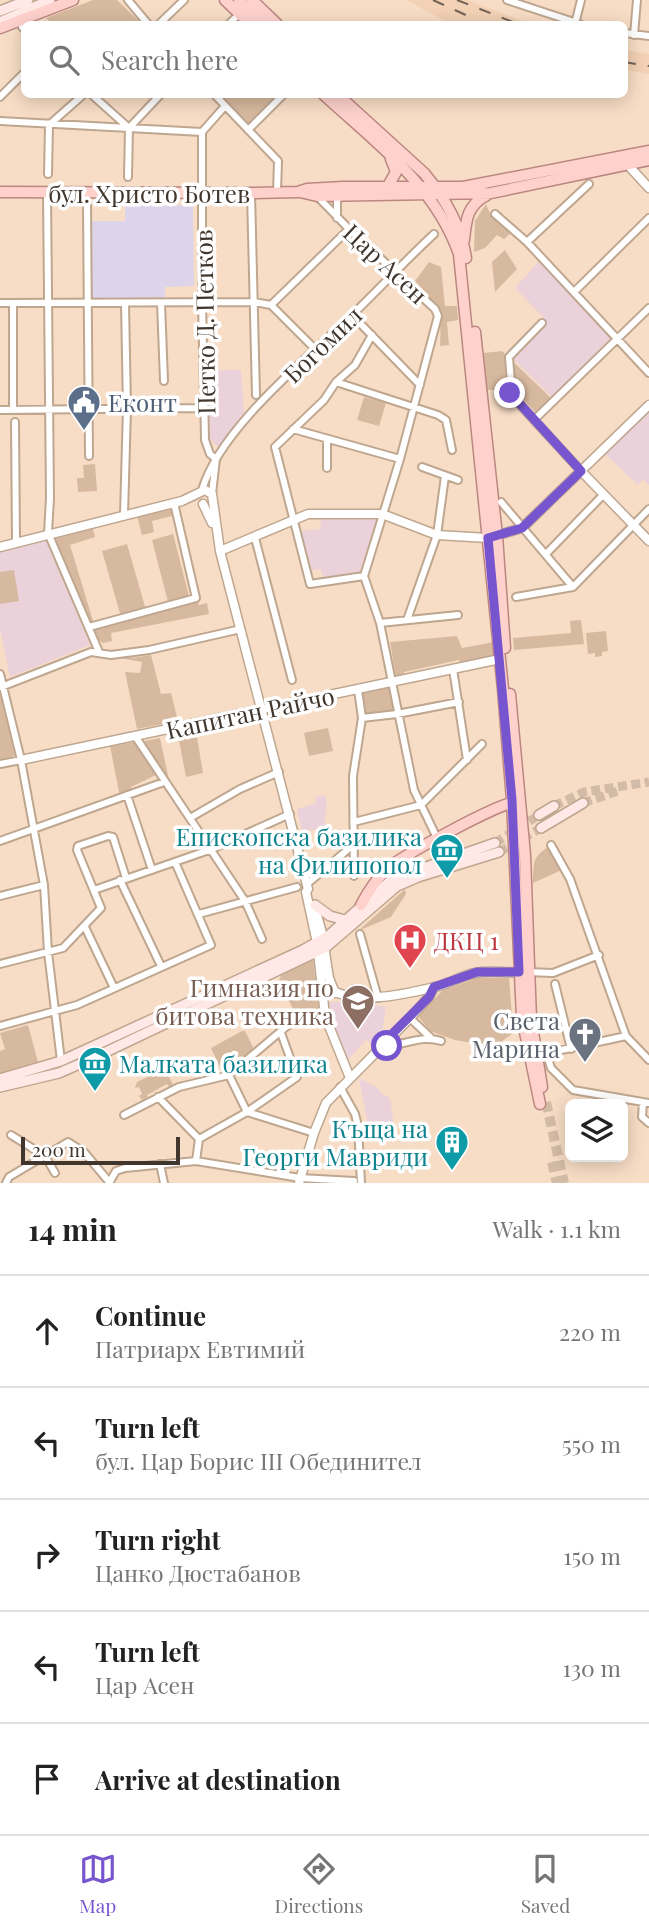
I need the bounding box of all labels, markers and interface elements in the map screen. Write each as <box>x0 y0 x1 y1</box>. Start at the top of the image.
search box <box>21 21 628 98</box>
icon: search <box>45 41 83 79</box>
text: Search here <box>101 42 238 77</box>
street label: бул. Христо Ботев <box>48 177 250 209</box>
street label: Цар Асен <box>337 216 435 310</box>
street label: Петко Д. Петков <box>186 229 222 415</box>
street label: Богомил <box>276 299 368 389</box>
route end <box>494 377 525 408</box>
public building icon: Еконт <box>65 383 103 432</box>
place label: Еконт <box>108 386 177 418</box>
street label: Капитан Райчо <box>163 679 337 745</box>
place label: Епископска базилика на Филипопол <box>176 820 422 880</box>
museum icon: Епископска базилика на Филипопол <box>428 831 466 880</box>
hospital icon: ДКЦ 1 <box>391 921 429 970</box>
place label: ДКЦ 1 <box>434 924 499 956</box>
place label: Гимназия по битова техника <box>155 971 334 1031</box>
school or university icon: Гимназия по битова техника <box>339 982 377 1031</box>
place label: Света Марина <box>472 1004 560 1064</box>
church icon: Света Марина <box>566 1015 604 1064</box>
route start <box>371 1030 402 1061</box>
museum icon: Малката базилика <box>76 1044 114 1093</box>
place label: Малката базилика <box>119 1047 328 1079</box>
map controls <box>565 1099 628 1162</box>
button: layers <box>565 1099 628 1162</box>
place label: Къща на Георги Мавриди <box>243 1112 428 1172</box>
building icon: Къща на Георги Мавриди <box>433 1123 471 1172</box>
scale bar <box>21 1134 180 1166</box>
text: 200 m <box>32 1136 86 1162</box>
text: 14 min <box>28 1209 117 1249</box>
text: Walk · 1.1 km <box>492 1213 621 1244</box>
text: Continue <box>95 1298 206 1333</box>
icon: ahead <box>28 1312 66 1350</box>
text: 220 m <box>559 1316 621 1347</box>
text: Патриарх Евтимий <box>95 1333 305 1364</box>
text: Turn left <box>95 1410 200 1445</box>
icon: left <box>28 1424 66 1462</box>
text: 550 m <box>562 1428 621 1459</box>
text: бул. Цар Борис III Обединител <box>95 1445 422 1476</box>
text: Turn right <box>95 1522 221 1557</box>
icon: right <box>28 1536 66 1574</box>
text: 150 m <box>563 1540 621 1571</box>
text: Цанко Дюстабанов <box>95 1557 301 1588</box>
text: Turn left <box>95 1634 200 1669</box>
icon: left <box>28 1648 66 1686</box>
text: 130 m <box>563 1652 621 1683</box>
text: Цар Асен <box>95 1669 194 1700</box>
icon: arrive <box>28 1760 66 1798</box>
text: Arrive at destination <box>95 1762 341 1797</box>
tab: Map <box>79 1850 117 1918</box>
tab: Directions <box>274 1850 363 1918</box>
tab: Saved <box>521 1850 570 1918</box>

